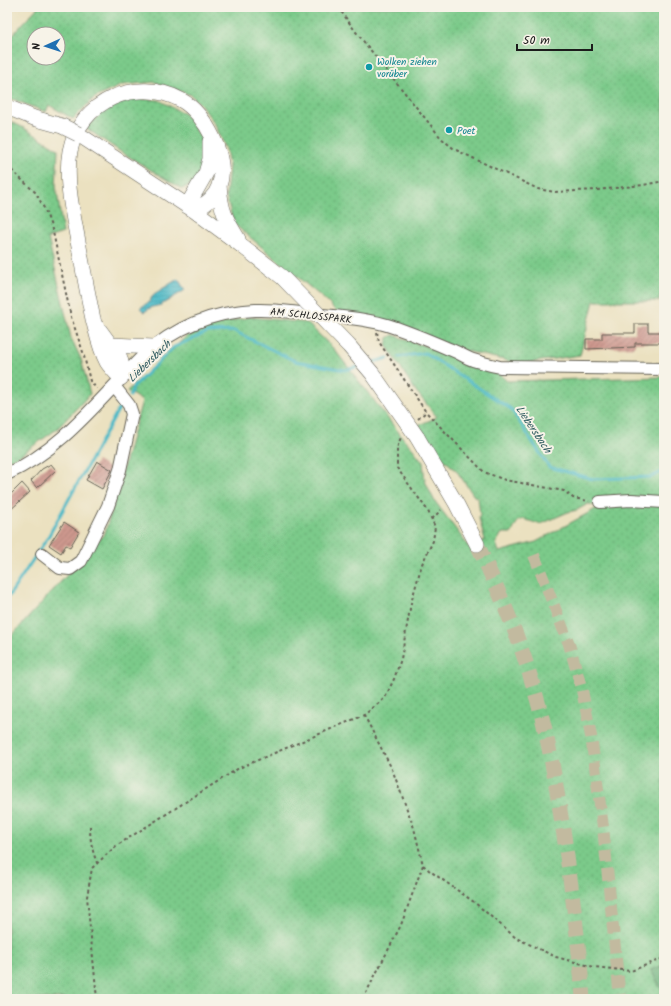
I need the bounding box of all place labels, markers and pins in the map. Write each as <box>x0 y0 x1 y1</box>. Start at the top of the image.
place label: Wolken ziehen vorüber <box>377 54 437 82</box>
marker: Wolken ziehen vorüber <box>364 62 374 72</box>
place label: Poet <box>457 123 475 139</box>
marker: Poet <box>444 125 454 135</box>

